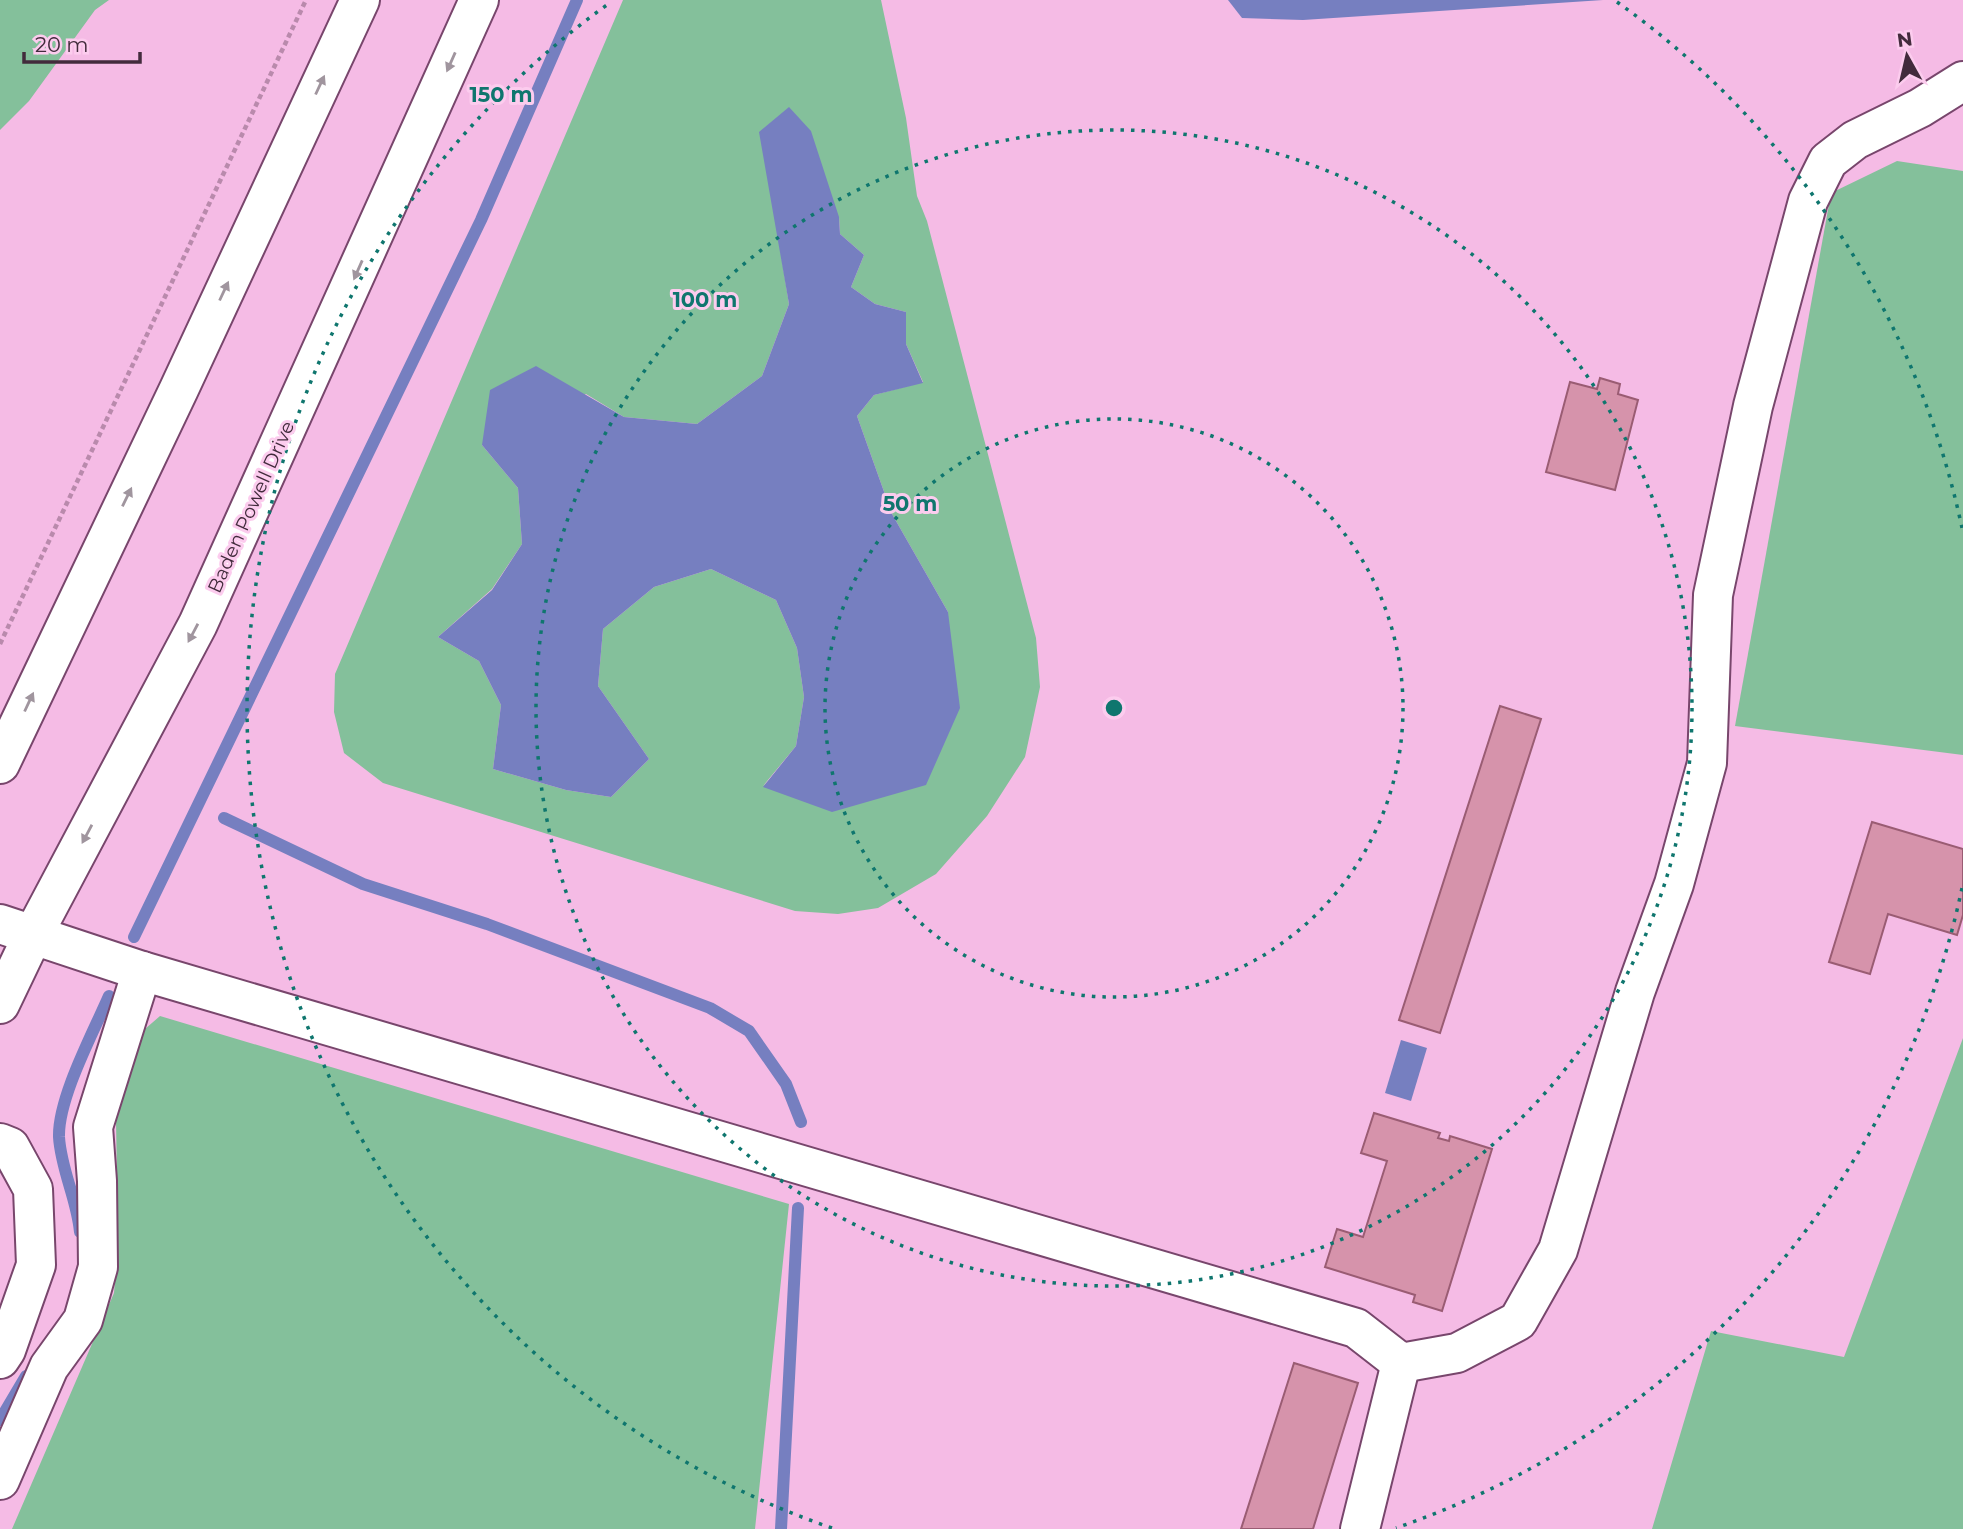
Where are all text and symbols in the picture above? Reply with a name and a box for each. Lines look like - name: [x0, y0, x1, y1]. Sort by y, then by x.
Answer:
- scale bar: [24, 21, 140, 65]
- north arrow: [1872, 21, 1942, 91]
- text: N: [1895, 27, 1914, 52]
- text: 20 m: [35, 32, 89, 57]
- one-way arrow: [445, 52, 457, 72]
- one-way arrow: [314, 75, 326, 95]
- text: 150 m: [470, 82, 532, 107]
- one-way arrow: [352, 260, 363, 280]
- one-way arrow: [218, 281, 230, 301]
- text: 100 m: [673, 287, 737, 312]
- street label: Baden Powell Drive: [203, 418, 299, 596]
- one-way arrow: [121, 487, 133, 507]
- text: 50 m: [883, 491, 937, 516]
- one-way arrow: [187, 623, 199, 643]
- one-way arrow: [24, 692, 35, 712]
- centre of rings: [1102, 696, 1126, 720]
- one-way arrow: [81, 824, 92, 844]

